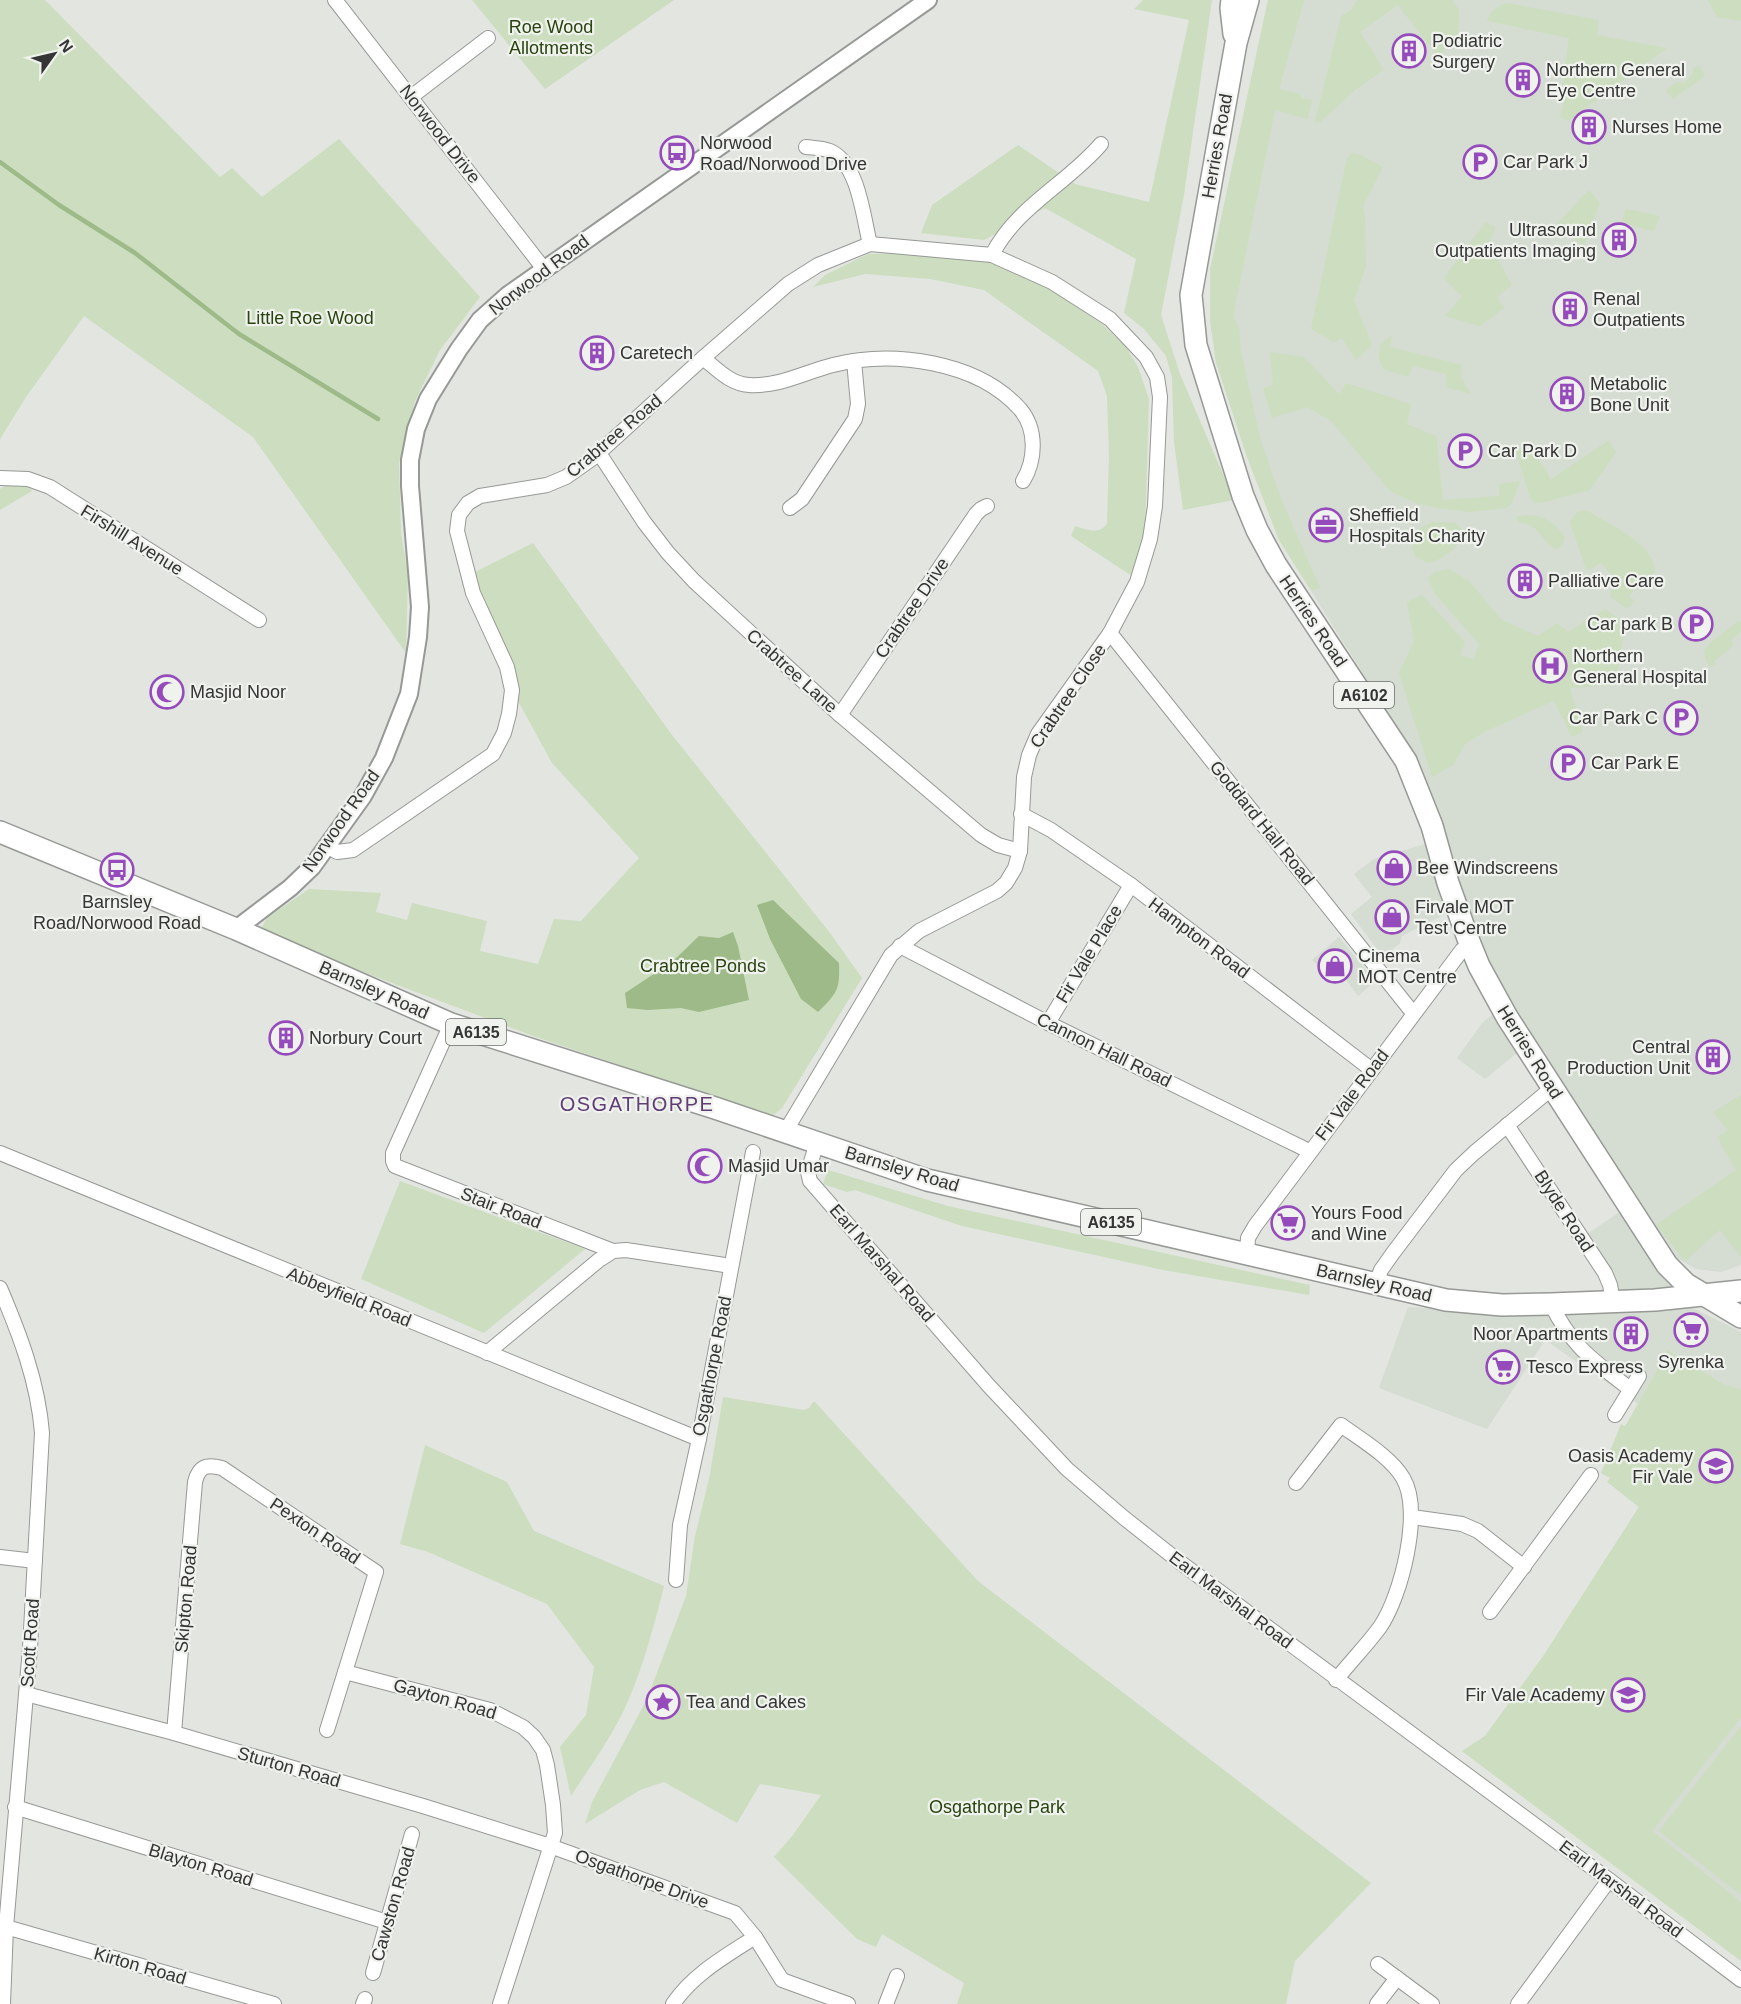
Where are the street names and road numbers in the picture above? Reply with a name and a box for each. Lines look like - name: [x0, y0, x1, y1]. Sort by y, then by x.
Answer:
- street label: Norwood Drive: [395, 81, 485, 187]
- street label: Herries Road: [1198, 92, 1236, 200]
- street label: Norwood Road: [485, 231, 593, 319]
- street label: Crabtree Road: [562, 390, 666, 482]
- street label: Firshill Avenue: [77, 501, 187, 579]
- street label: Crabtree Drive: [871, 554, 953, 662]
- street label: Herries Road: [1275, 571, 1351, 671]
- street label: Crabtree Lane: [743, 625, 841, 717]
- street label: Crabtree Close: [1026, 640, 1110, 752]
- road number: A6102: [1334, 682, 1394, 708]
- street label: Goddard Hall Road: [1206, 757, 1318, 889]
- street label: Norwood Road: [298, 766, 384, 876]
- street label: Hampton Road: [1145, 894, 1253, 982]
- street label: Fir Vale Place: [1052, 901, 1126, 1007]
- street label: Barnsley Road: [316, 957, 432, 1023]
- street label: Herries Road: [1493, 1002, 1567, 1102]
- street label: Cannon Hall Road: [1034, 1009, 1174, 1091]
- road number: A6135: [446, 1019, 506, 1045]
- street label: Fir Vale Road: [1311, 1046, 1393, 1144]
- street label: Barnsley Road: [843, 1142, 961, 1196]
- street label: Blyde Road: [1530, 1167, 1598, 1255]
- street label: Stair Road: [458, 1183, 544, 1233]
- street label: Earl Marshal Road: [826, 1200, 938, 1326]
- road number: A6135: [1081, 1209, 1141, 1235]
- street label: Barnsley Road: [1314, 1260, 1434, 1306]
- street label: Abbeyfield Road: [284, 1263, 414, 1331]
- street label: Osgathorpe Road: [689, 1294, 735, 1438]
- street label: Pexton Road: [266, 1494, 364, 1568]
- street label: Skipton Road: [171, 1544, 201, 1654]
- street label: Earl Marshal Road: [1165, 1547, 1297, 1653]
- street label: Scott Road: [17, 1598, 43, 1688]
- street label: Gayton Road: [391, 1675, 499, 1723]
- street label: Sturton Road: [235, 1743, 343, 1791]
- street label: Earl Marshal Road: [1555, 1836, 1687, 1942]
- street label: Blayton Road: [146, 1840, 256, 1890]
- street label: Cawston Road: [367, 1844, 419, 1964]
- street label: Osgathorpe Drive: [572, 1845, 712, 1913]
- street label: Kirton Road: [92, 1943, 188, 1989]

